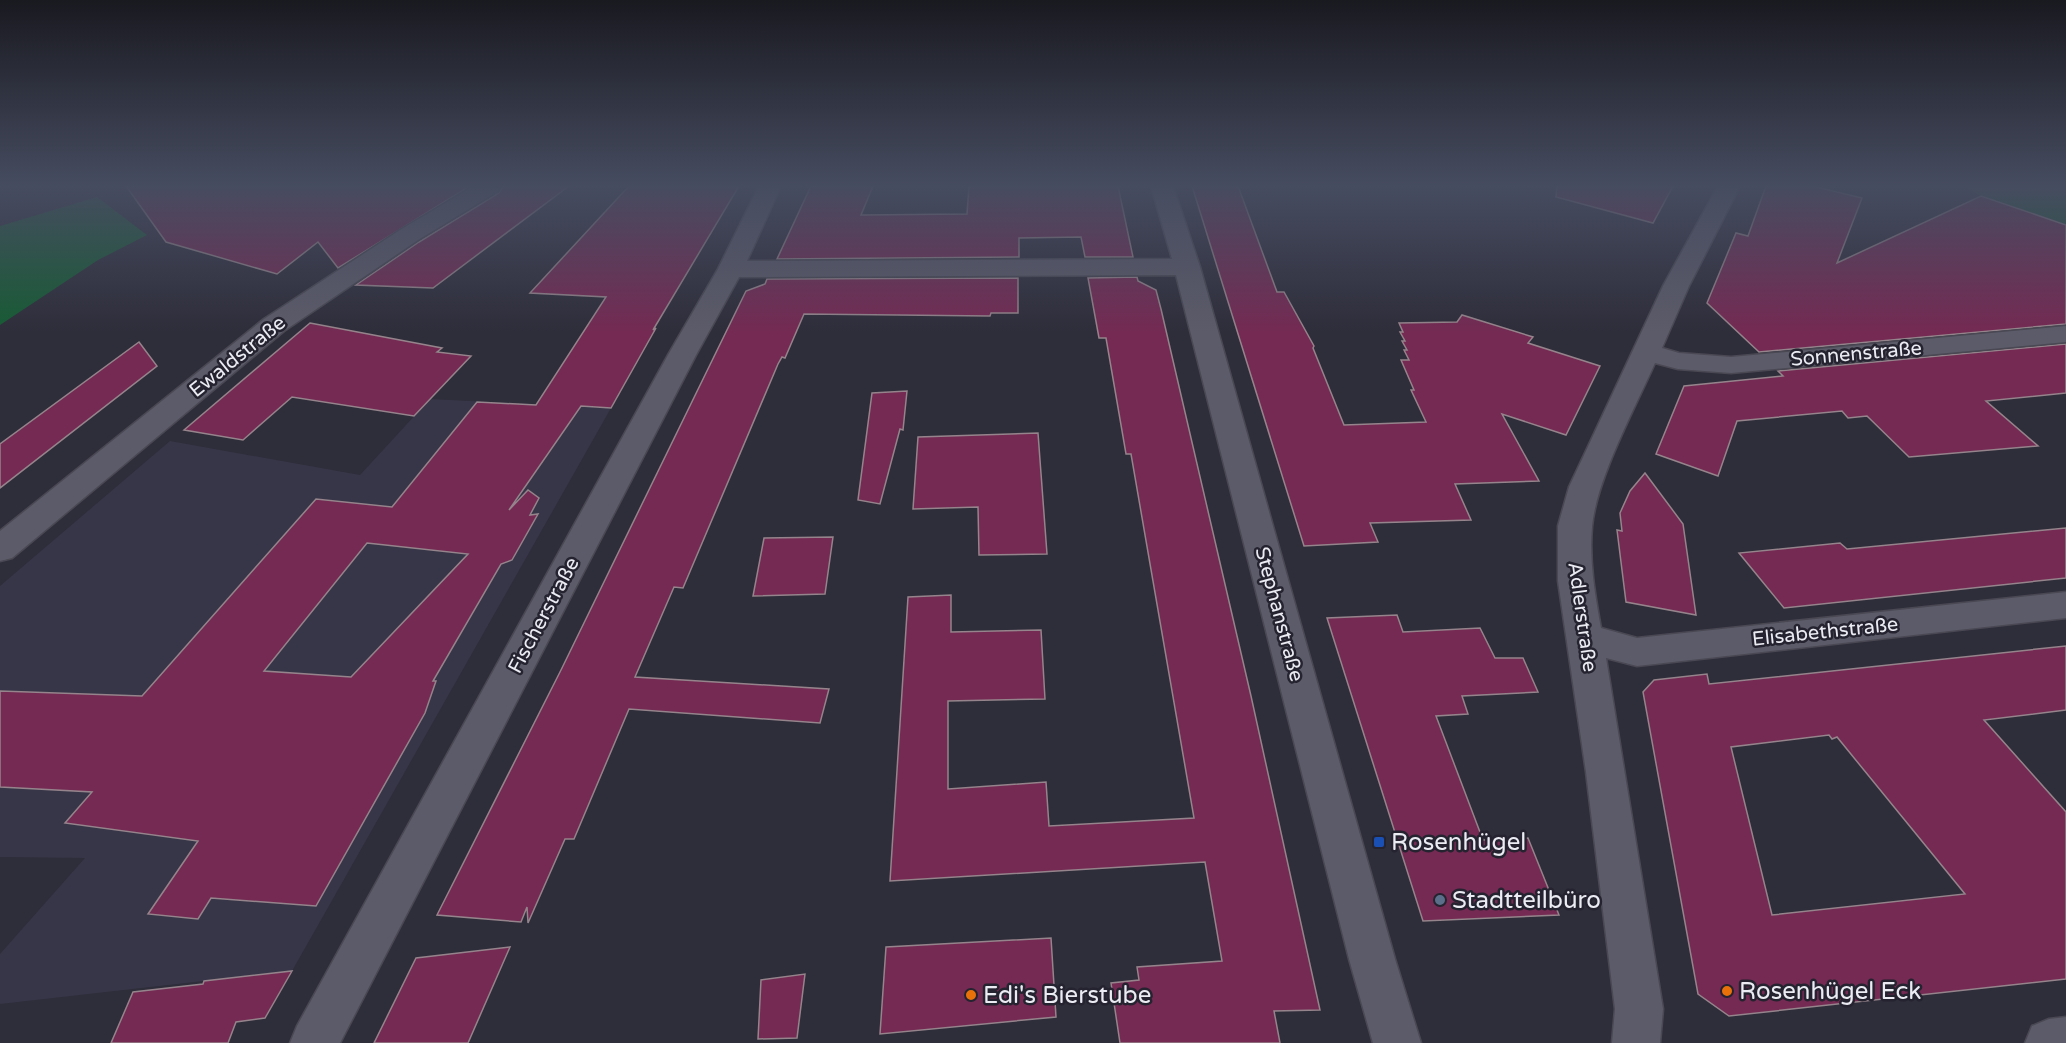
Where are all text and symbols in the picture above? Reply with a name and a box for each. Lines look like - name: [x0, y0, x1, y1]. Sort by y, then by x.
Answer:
- street label: Ewaldstraße: [185, 311, 290, 403]
- street label: Sonnenstraße: [1789, 336, 1923, 372]
- street label: Stephanstraße: [1250, 544, 1309, 684]
- street label: Fischerstraße: [503, 553, 584, 678]
- street label: Adlerstraße: [1562, 561, 1602, 674]
- street label: Elisabethstraße: [1751, 612, 1899, 652]
- place label: Rosenhügel: [1391, 828, 1526, 857]
- marker: Rosenhügel: [1372, 835, 1386, 849]
- place label: Stadtteilbüro: [1452, 886, 1601, 915]
- marker: Stadtteilbüro: [1433, 893, 1447, 907]
- place label: Rosenhügel Eck: [1739, 977, 1921, 1006]
- place label: Edi's Bierstube: [983, 981, 1151, 1010]
- marker: Rosenhügel Eck: [1720, 984, 1734, 998]
- marker: Edi's Bierstube: [964, 988, 978, 1002]

